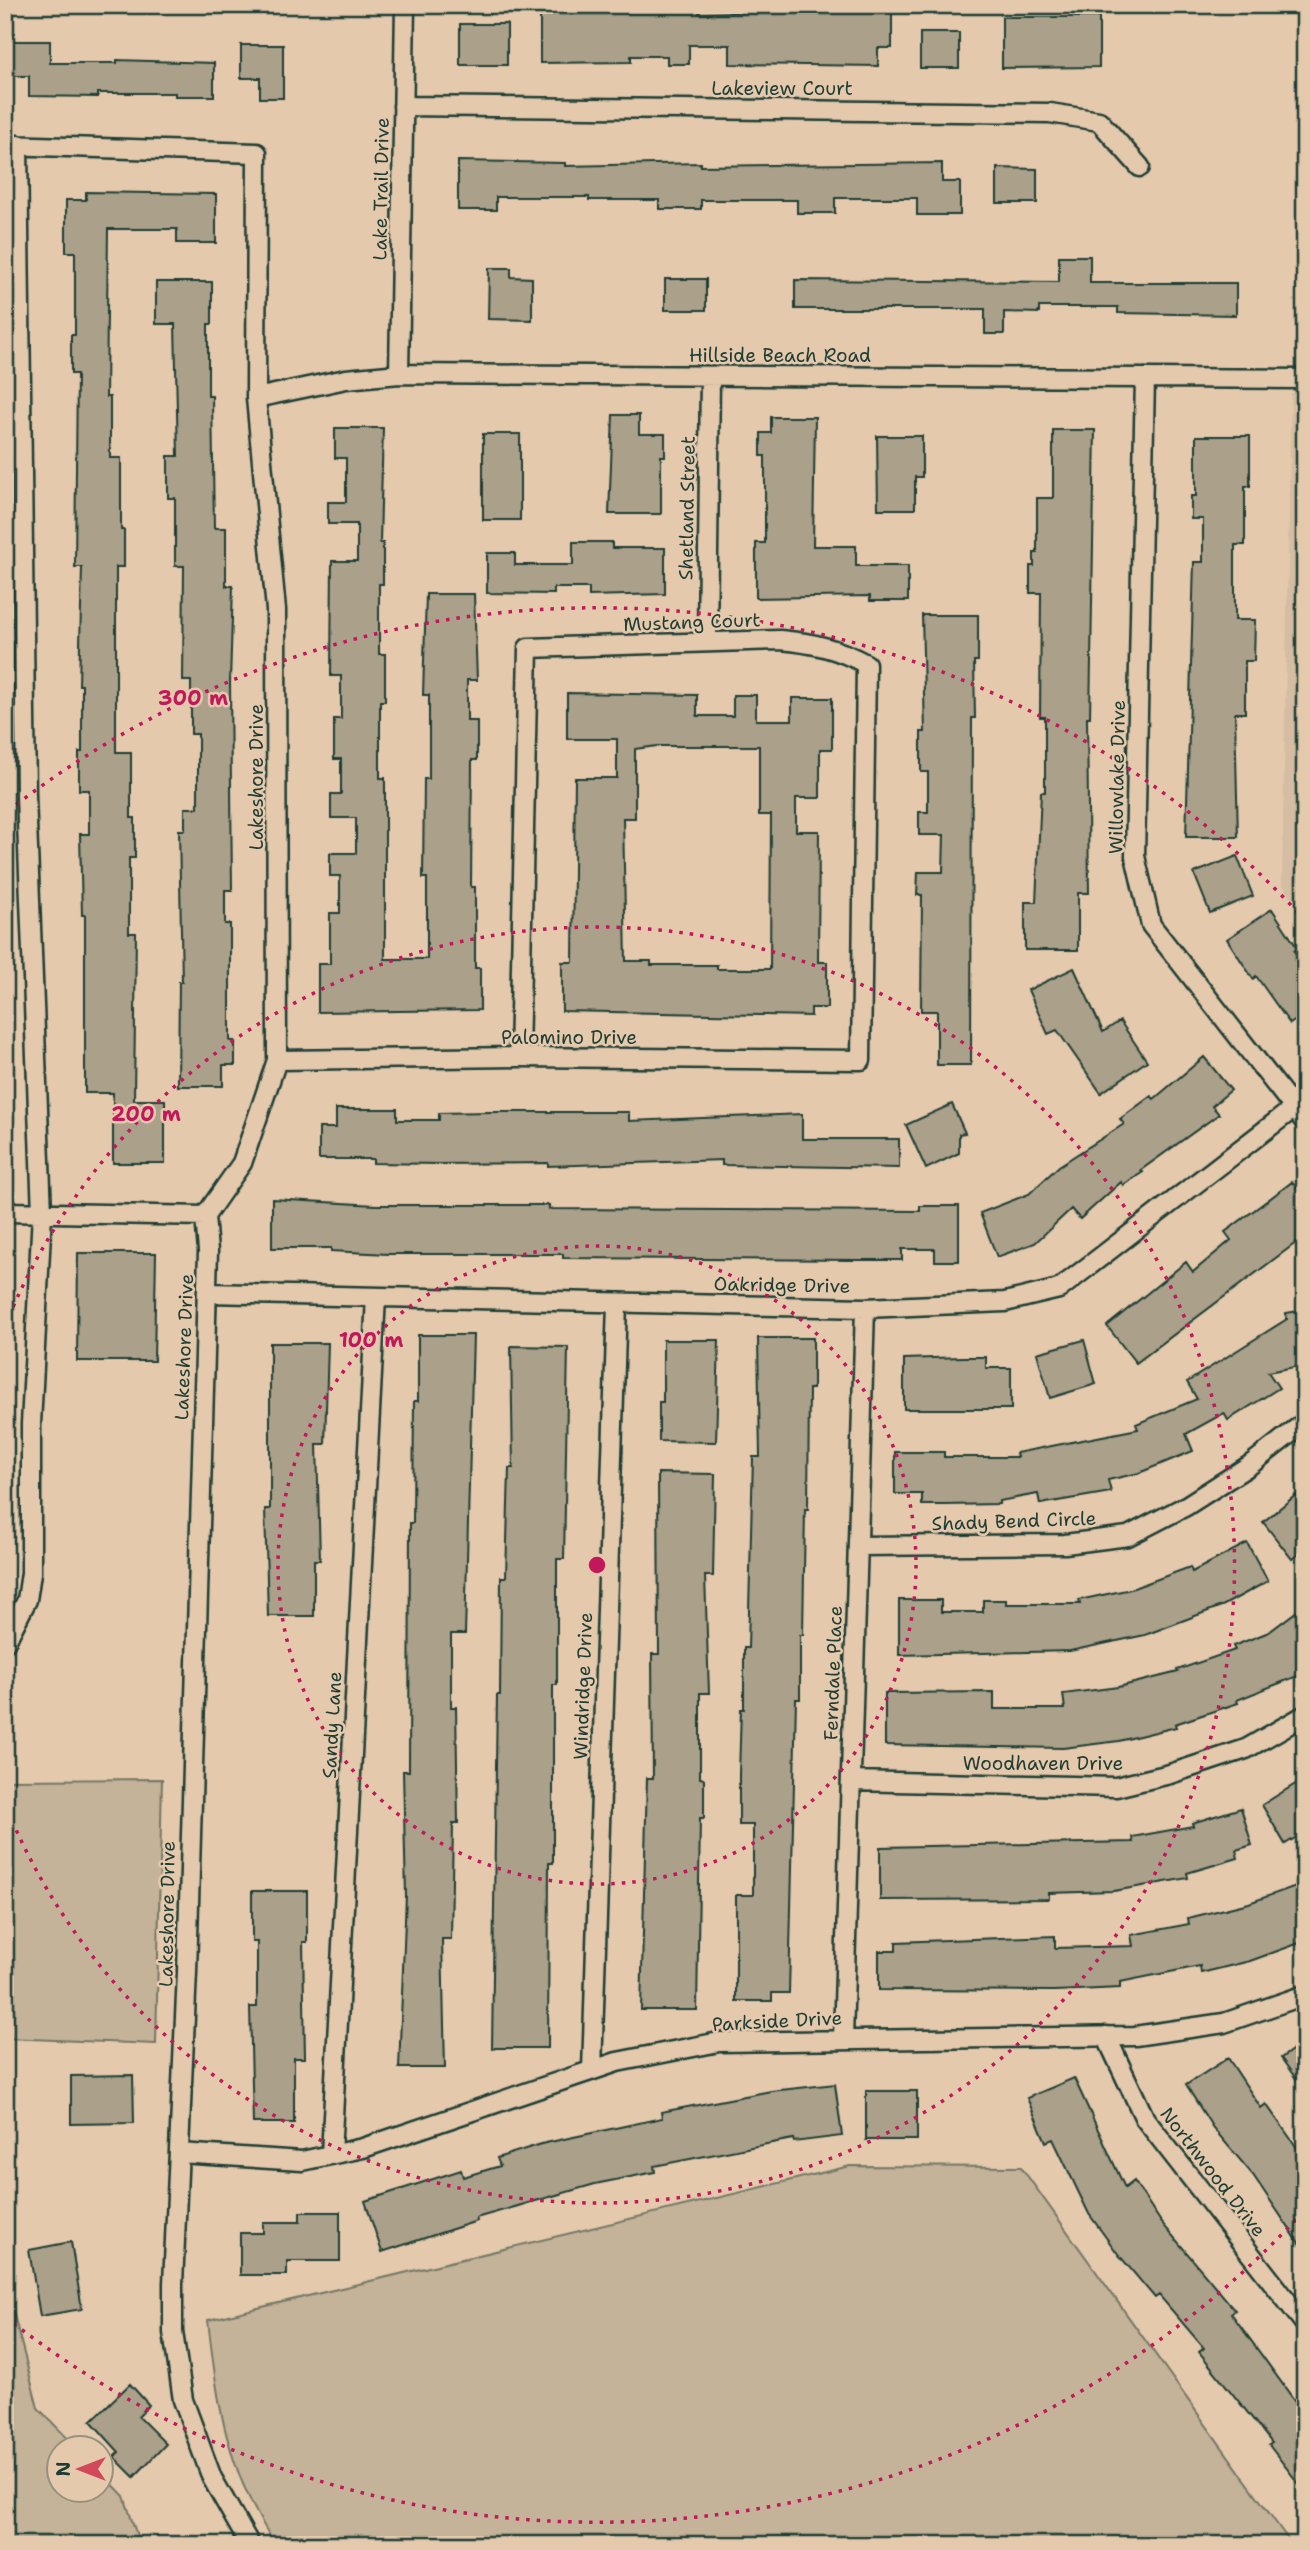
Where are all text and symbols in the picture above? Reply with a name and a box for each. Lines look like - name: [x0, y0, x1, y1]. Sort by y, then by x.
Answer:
- street label: Lakeview Court: [711, 76, 853, 101]
- street label: Lake Trail Drive: [367, 117, 395, 261]
- street label: Hillside Beach Road: [689, 343, 871, 368]
- street label: Shetland Street: [673, 436, 701, 580]
- street label: Mustang Court: [623, 607, 761, 637]
- text: 300 m: [158, 684, 228, 712]
- street label: Willowlake Drive: [1103, 700, 1131, 854]
- street label: Lakeshore Drive: [244, 704, 269, 850]
- street label: Palomino Drive: [501, 1025, 637, 1050]
- text: 200 m: [111, 1100, 181, 1128]
- street label: Oakridge Drive: [713, 1271, 851, 1299]
- street label: Lakeshore Drive: [169, 1273, 199, 1421]
- text: 100 m: [339, 1326, 403, 1354]
- street label: Shady Bend Circle: [931, 1506, 1097, 1536]
- centre of rings: [585, 1553, 609, 1577]
- street label: Ferndale Place: [818, 1605, 848, 1741]
- street label: Windridge Drive: [568, 1612, 598, 1760]
- street label: Sandy Lane: [317, 1671, 347, 1779]
- street label: Woodhaven Drive: [963, 1751, 1123, 1776]
- street label: Lakeshore Drive: [153, 1841, 181, 1987]
- street label: Parkside Drive: [711, 2005, 843, 2037]
- street label: Northwood Drive: [1155, 2102, 1271, 2242]
- north arrow: [46, 2434, 116, 2504]
- text: N: [51, 2461, 76, 2477]

